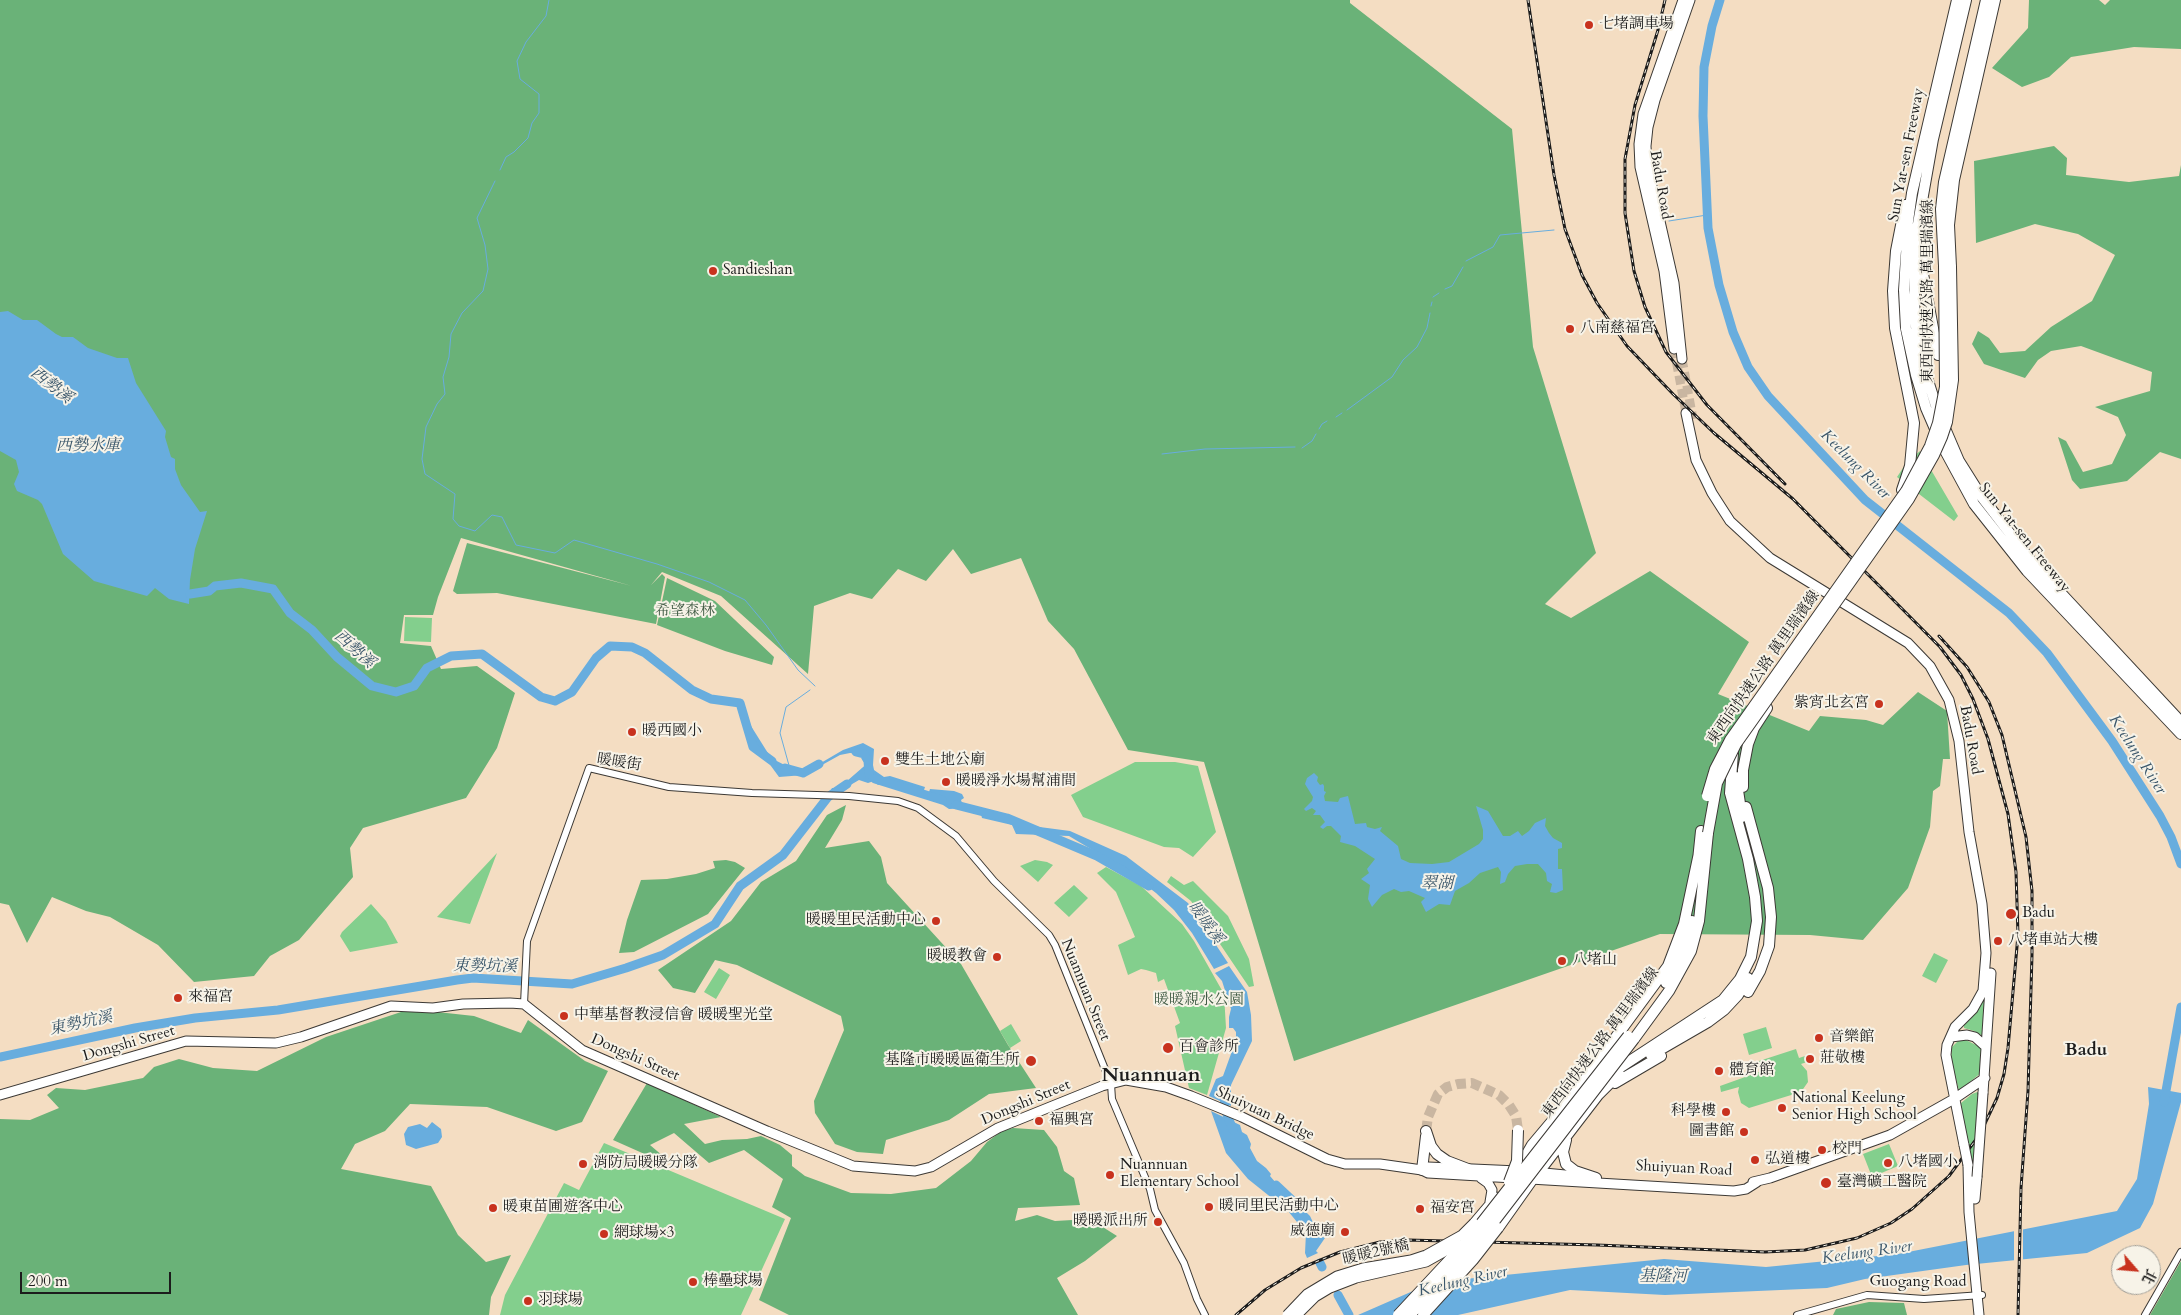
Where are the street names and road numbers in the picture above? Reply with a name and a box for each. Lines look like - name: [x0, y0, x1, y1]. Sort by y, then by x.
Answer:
- street label: Sun Yat-sen Freeway: [1885, 87, 1929, 223]
- street label: Badu Road: [1645, 149, 1675, 221]
- street label: 東西向快速公路 萬里瑞濱線: [1920, 199, 1938, 383]
- street label: Sun Yat-sen Freeway: [1974, 480, 2074, 596]
- street label: 東西向快速公路 萬里瑞濱線: [1704, 587, 1824, 749]
- street label: Badu Road: [1955, 704, 1985, 776]
- street label: 暖暖街: [595, 751, 643, 775]
- street label: Nuannuan Street: [1056, 937, 1114, 1043]
- street label: 東西向快速公路 萬里瑞濱線: [1538, 964, 1664, 1122]
- street label: Dongshi Street: [81, 1022, 177, 1066]
- street label: Dongshi Street: [588, 1030, 682, 1086]
- street label: Dongshi Street: [979, 1076, 1073, 1130]
- street label: Shuiyuan Bridge: [1213, 1083, 1317, 1145]
- street label: Shuiyuan Road: [1635, 1157, 1733, 1181]
- street label: 暖暖2號橋: [1341, 1237, 1411, 1269]
- street label: Guogang Road: [1869, 1274, 1967, 1292]

